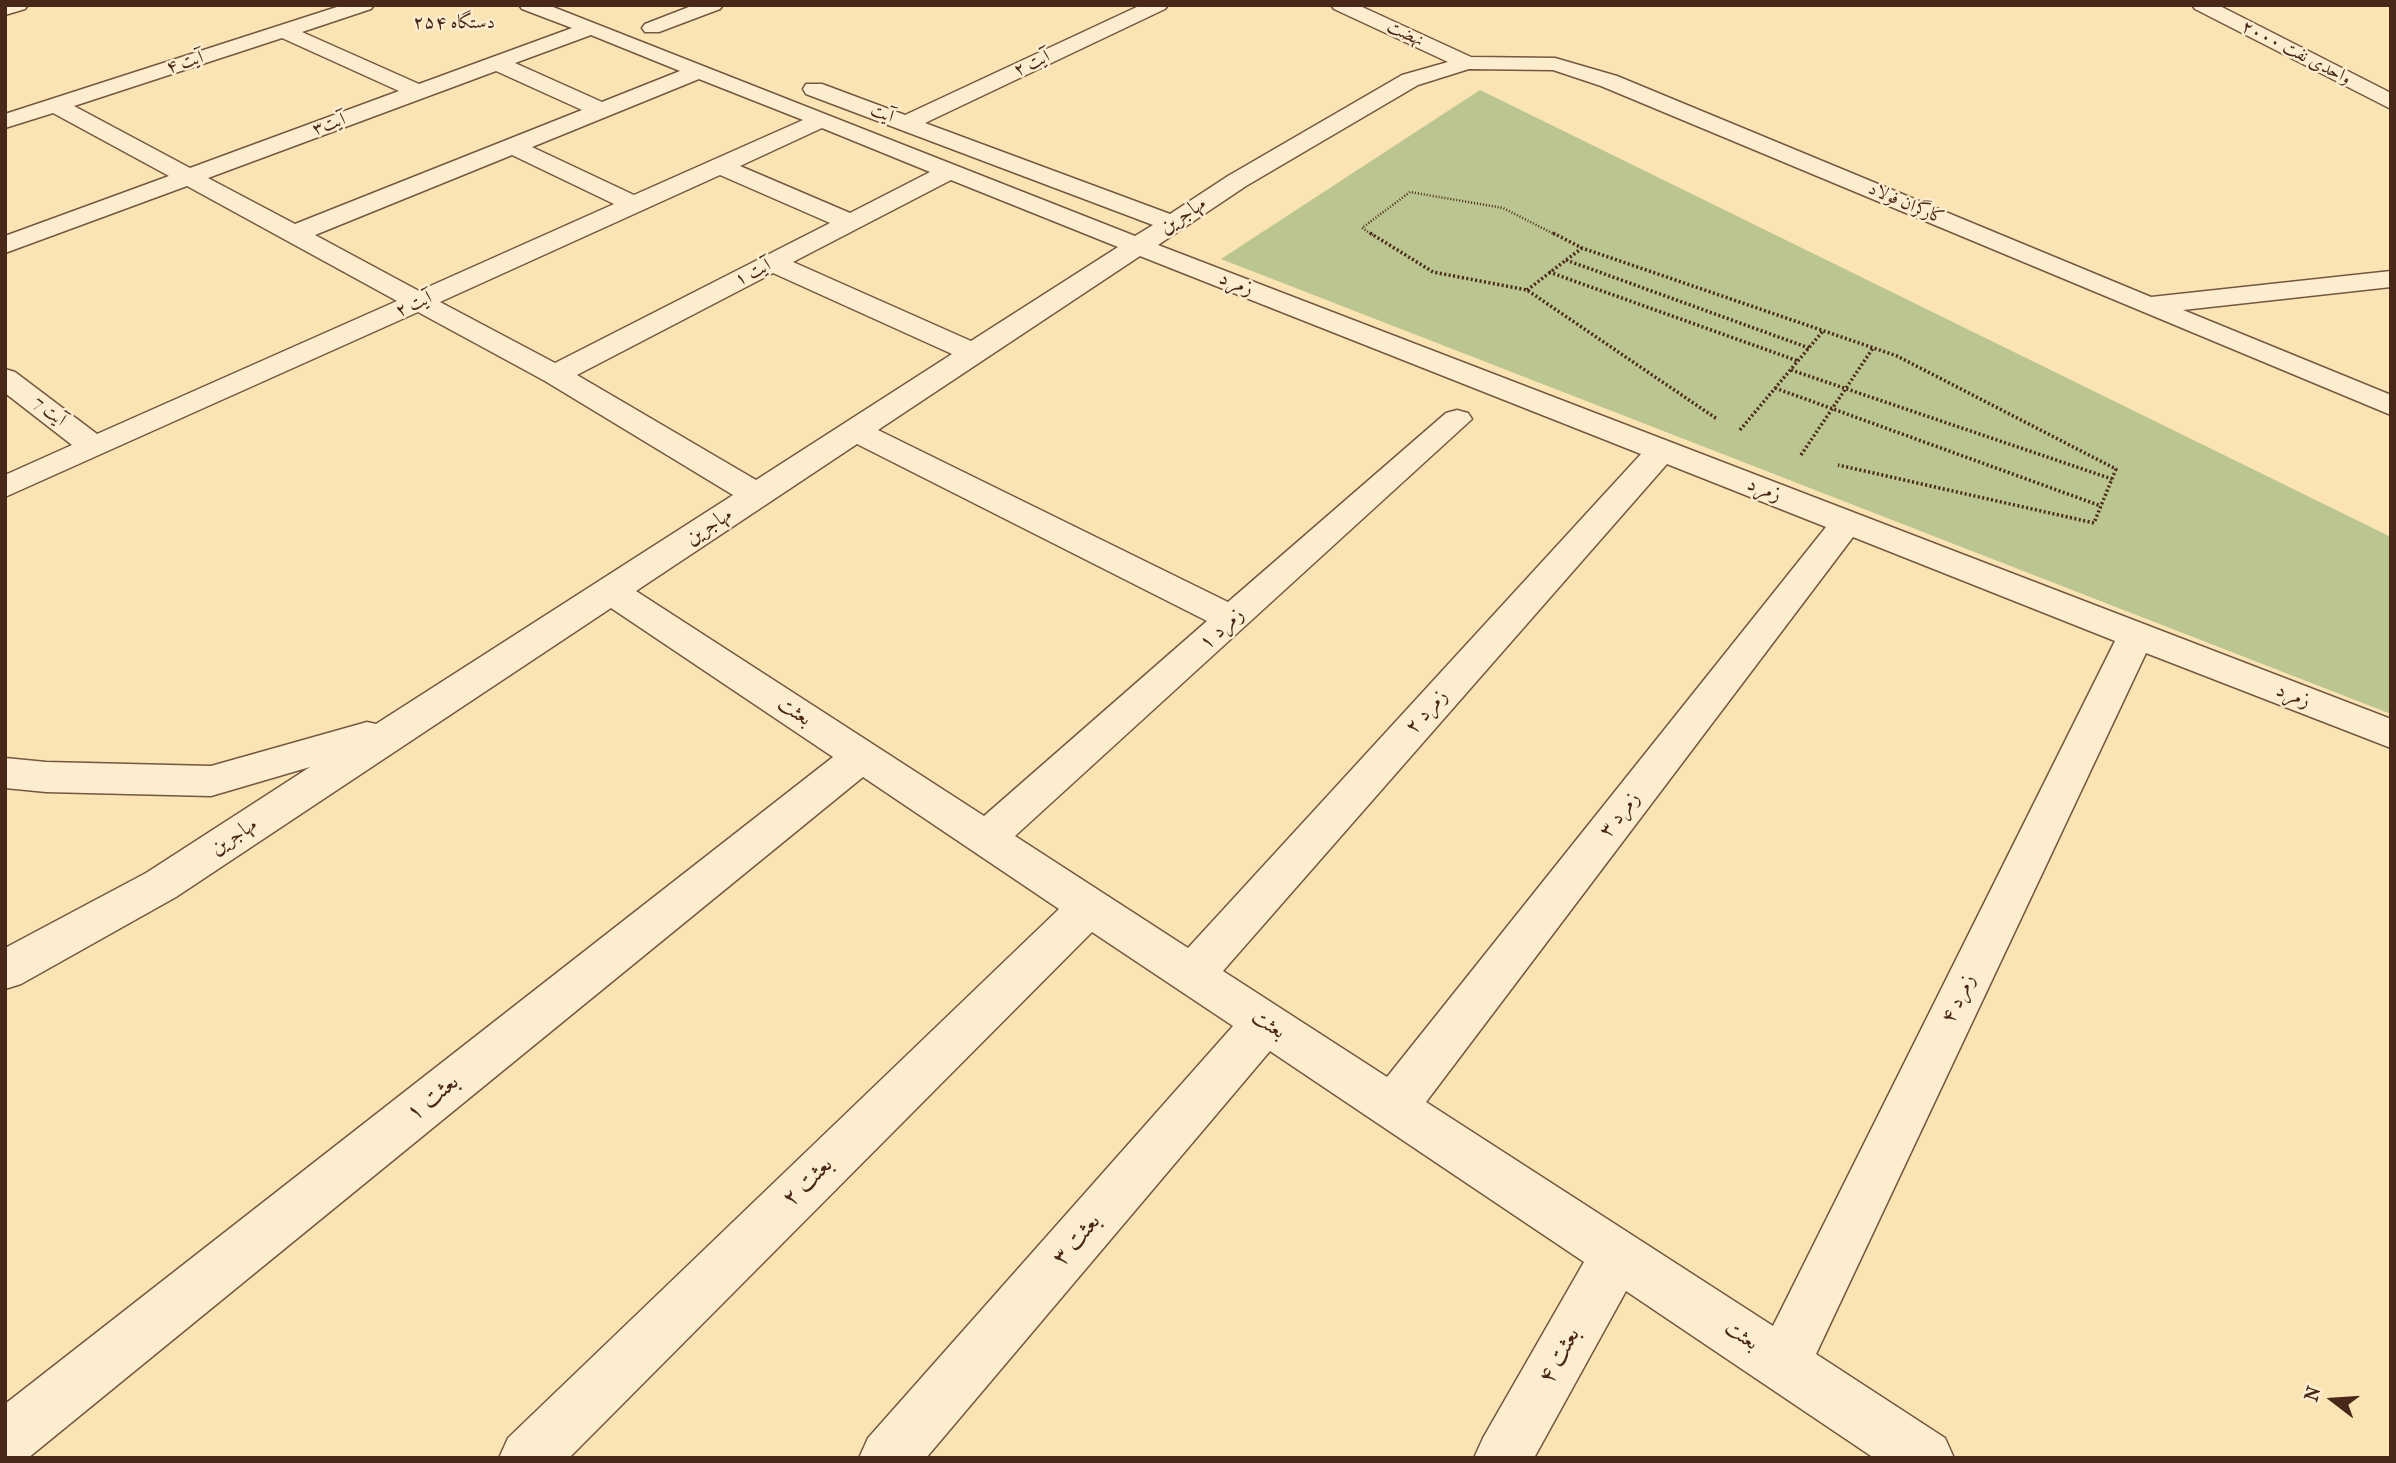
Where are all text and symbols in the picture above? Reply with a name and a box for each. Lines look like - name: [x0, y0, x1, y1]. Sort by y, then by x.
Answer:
- district label: ۲۵۴ دستگاه: [413, 12, 495, 34]
- street label: نهضت: [1383, 16, 1427, 52]
- street label: ۲۰۰۰ واحدی نفت: [2238, 16, 2354, 90]
- street label: آیت ۲: [1010, 46, 1054, 82]
- street label: آیت ۴: [164, 47, 206, 79]
- street label: آیت: [867, 100, 897, 128]
- street label: آیت۳: [309, 109, 349, 141]
- street label: کارگران فولاد: [1865, 178, 1947, 230]
- street label: مهاجرین: [1155, 192, 1211, 240]
- street label: آیت ۱: [731, 255, 775, 291]
- street label: زمرد: [1215, 266, 1257, 302]
- street label: آیت ۲: [392, 288, 436, 322]
- street label: آیت 7: [28, 393, 70, 431]
- street label: زمرد: [1743, 472, 1785, 508]
- street label: مهاجرین: [681, 503, 737, 551]
- street label: زمرد ۱: [1194, 602, 1250, 656]
- street label: زمرد: [2272, 678, 2314, 714]
- street label: زمرد ۲: [1400, 684, 1454, 740]
- street label: بعثت: [772, 692, 816, 732]
- street label: زمرد ۳: [1594, 787, 1646, 843]
- street label: مهاجرین: [206, 813, 262, 861]
- street label: زمرد ۴: [1936, 970, 1982, 1028]
- street label: بعثت: [1246, 1005, 1290, 1045]
- street label: بعثت ۱: [401, 1068, 465, 1128]
- street label: بعثت ۲: [777, 1151, 839, 1213]
- street label: بعثت ۳: [1047, 1208, 1107, 1272]
- street label: بعثت: [1719, 1316, 1763, 1356]
- street label: بعثت ۴: [1533, 1323, 1587, 1389]
- north arrow: [2298, 1365, 2368, 1435]
- text: N: [2300, 1384, 2326, 1404]

